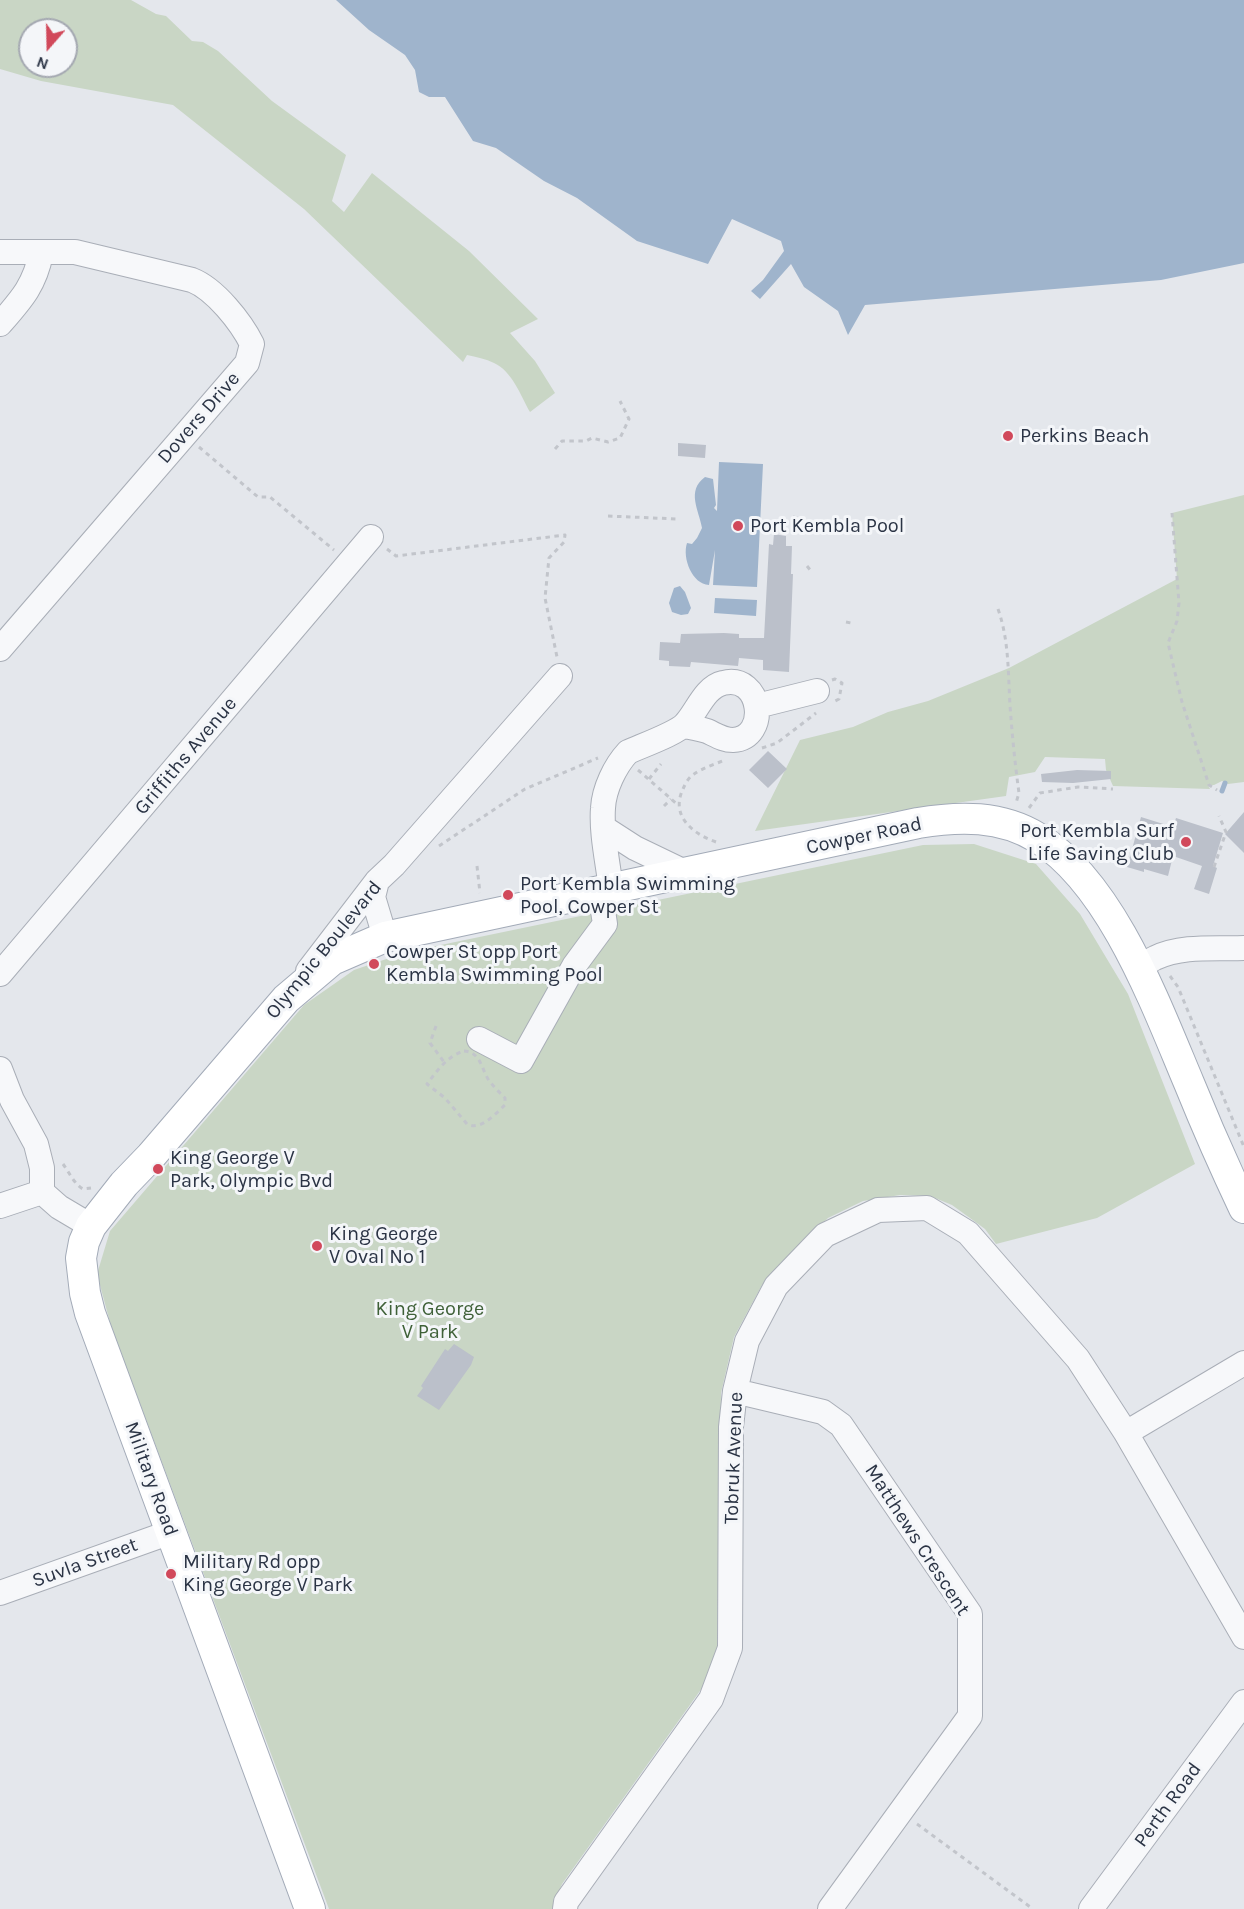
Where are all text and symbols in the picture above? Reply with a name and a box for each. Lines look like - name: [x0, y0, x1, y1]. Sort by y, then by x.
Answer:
- north arrow: [18, 18, 78, 78]
- text: N: [34, 53, 51, 74]
- street label: Dovers Drive: [153, 367, 245, 469]
- place label: Perkins Beach: [1020, 424, 1149, 448]
- marker: Perkins Beach: [1001, 429, 1015, 443]
- place label: Port Kembla Pool: [750, 514, 904, 538]
- marker: Port Kembla Pool: [731, 519, 745, 533]
- street label: Griffiths Avenue: [130, 692, 242, 820]
- street label: Cowper Road: [804, 812, 924, 860]
- place label: Port Kembla Surf Life Saving Club: [1020, 819, 1174, 866]
- marker: Port Kembla Surf Life Saving Club: [1179, 835, 1193, 849]
- place label: Port Kembla Swimming Pool, Cowper St: [520, 872, 735, 919]
- street label: Olympic Boulevard: [261, 876, 387, 1024]
- marker: Port Kembla Swimming Pool, Cowper St: [501, 888, 515, 902]
- place label: Cowper St opp Port Kembla Swimming Pool: [386, 940, 603, 987]
- marker: Cowper St opp Port Kembla Swimming Pool: [367, 957, 381, 971]
- place label: King George V Park, Olympic Bvd: [170, 1146, 333, 1193]
- marker: King George V Park, Olympic Bvd: [151, 1162, 165, 1176]
- place label: King George V Oval No 1: [329, 1222, 438, 1269]
- marker: King George V Oval No 1: [310, 1239, 324, 1253]
- park label: King George V Park: [376, 1297, 484, 1344]
- street label: Tobruk Avenue: [720, 1391, 748, 1525]
- street label: Military Road: [119, 1418, 183, 1540]
- street label: Matthews Crescent: [859, 1460, 975, 1620]
- street label: Suvla Street: [29, 1533, 141, 1593]
- place label: Military Rd opp King George V Park: [183, 1550, 353, 1597]
- marker: Military Rd opp King George V Park: [164, 1567, 178, 1581]
- street label: Perth Road: [1129, 1758, 1207, 1852]

